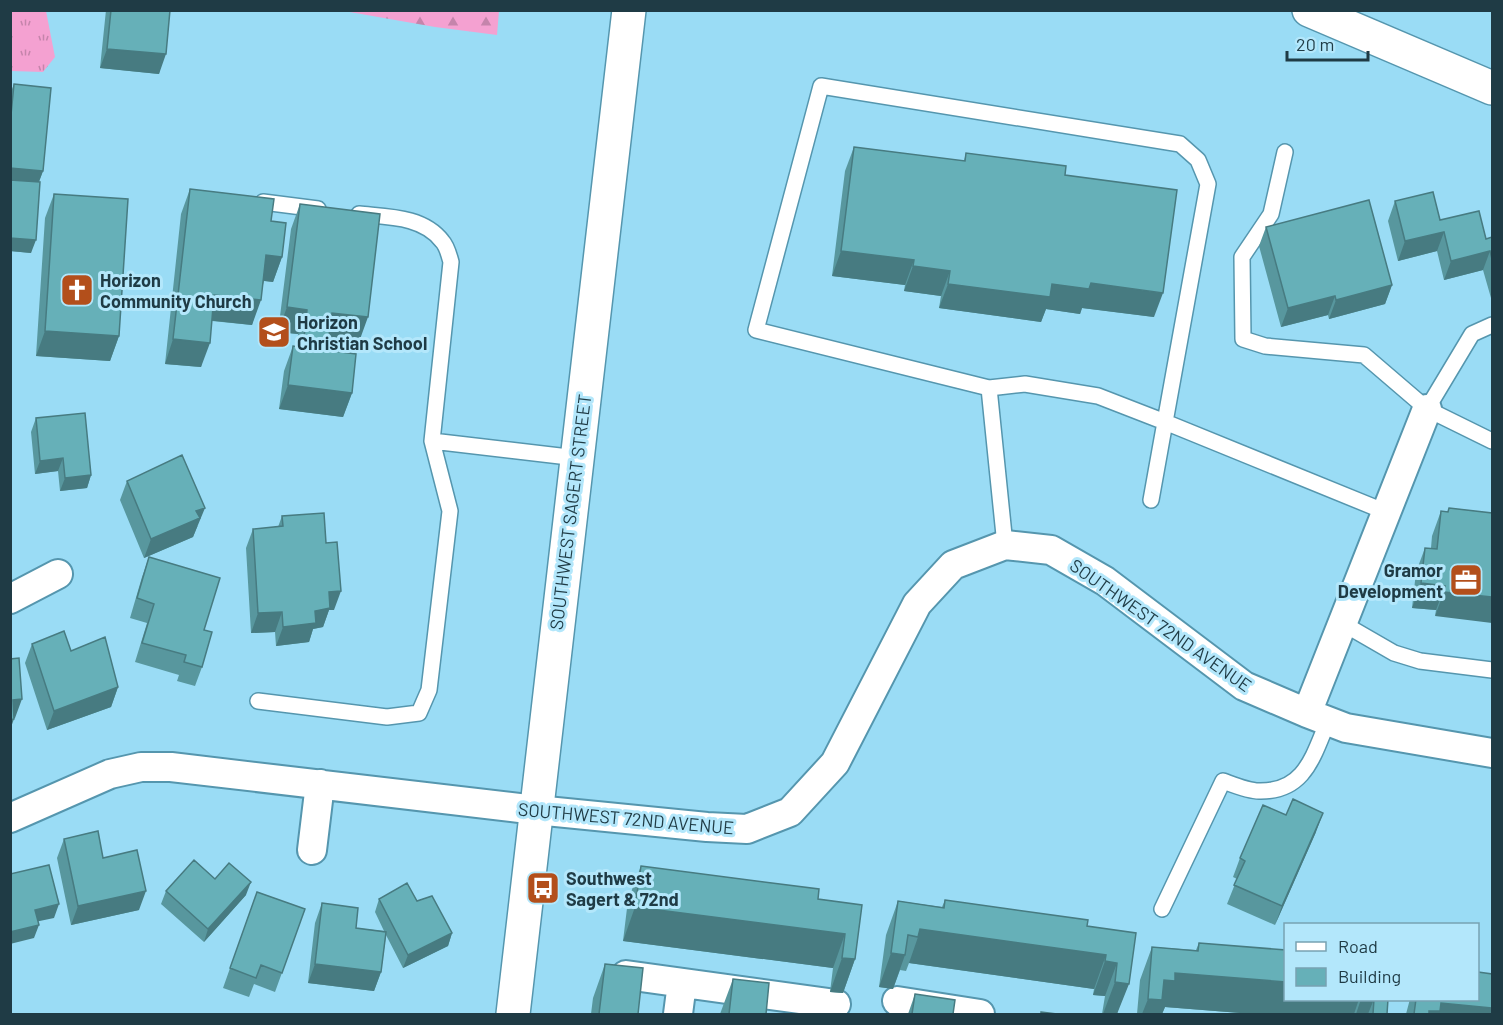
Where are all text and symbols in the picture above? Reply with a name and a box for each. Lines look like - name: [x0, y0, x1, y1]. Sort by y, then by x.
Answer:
- scale bar: [1287, 24, 1368, 62]
- text: 20 m: [1296, 33, 1334, 55]
- place label: Horizon Community Church: [100, 269, 252, 312]
- church icon: Horizon Community Church: [59, 272, 95, 308]
- place label: Horizon Christian School: [297, 311, 427, 354]
- school or university icon: Horizon Christian School: [256, 314, 292, 350]
- street label: SOUTHWEST SAGERT STREET: [545, 393, 595, 631]
- street label: SOUTHWEST 72ND AVENUE: [1066, 554, 1256, 696]
- place label: Gramor Development: [1338, 559, 1443, 602]
- office icon: Gramor Development: [1448, 562, 1484, 598]
- street label: SOUTHWEST 72ND AVENUE: [517, 798, 735, 838]
- place label: Southwest Sagert & 72nd: [566, 867, 679, 910]
- bus stop icon: Southwest Sagert & 72nd: [525, 870, 561, 906]
- legend: [1284, 923, 1479, 1001]
- text: Road: [1338, 935, 1378, 957]
- text: Building: [1338, 965, 1401, 987]

